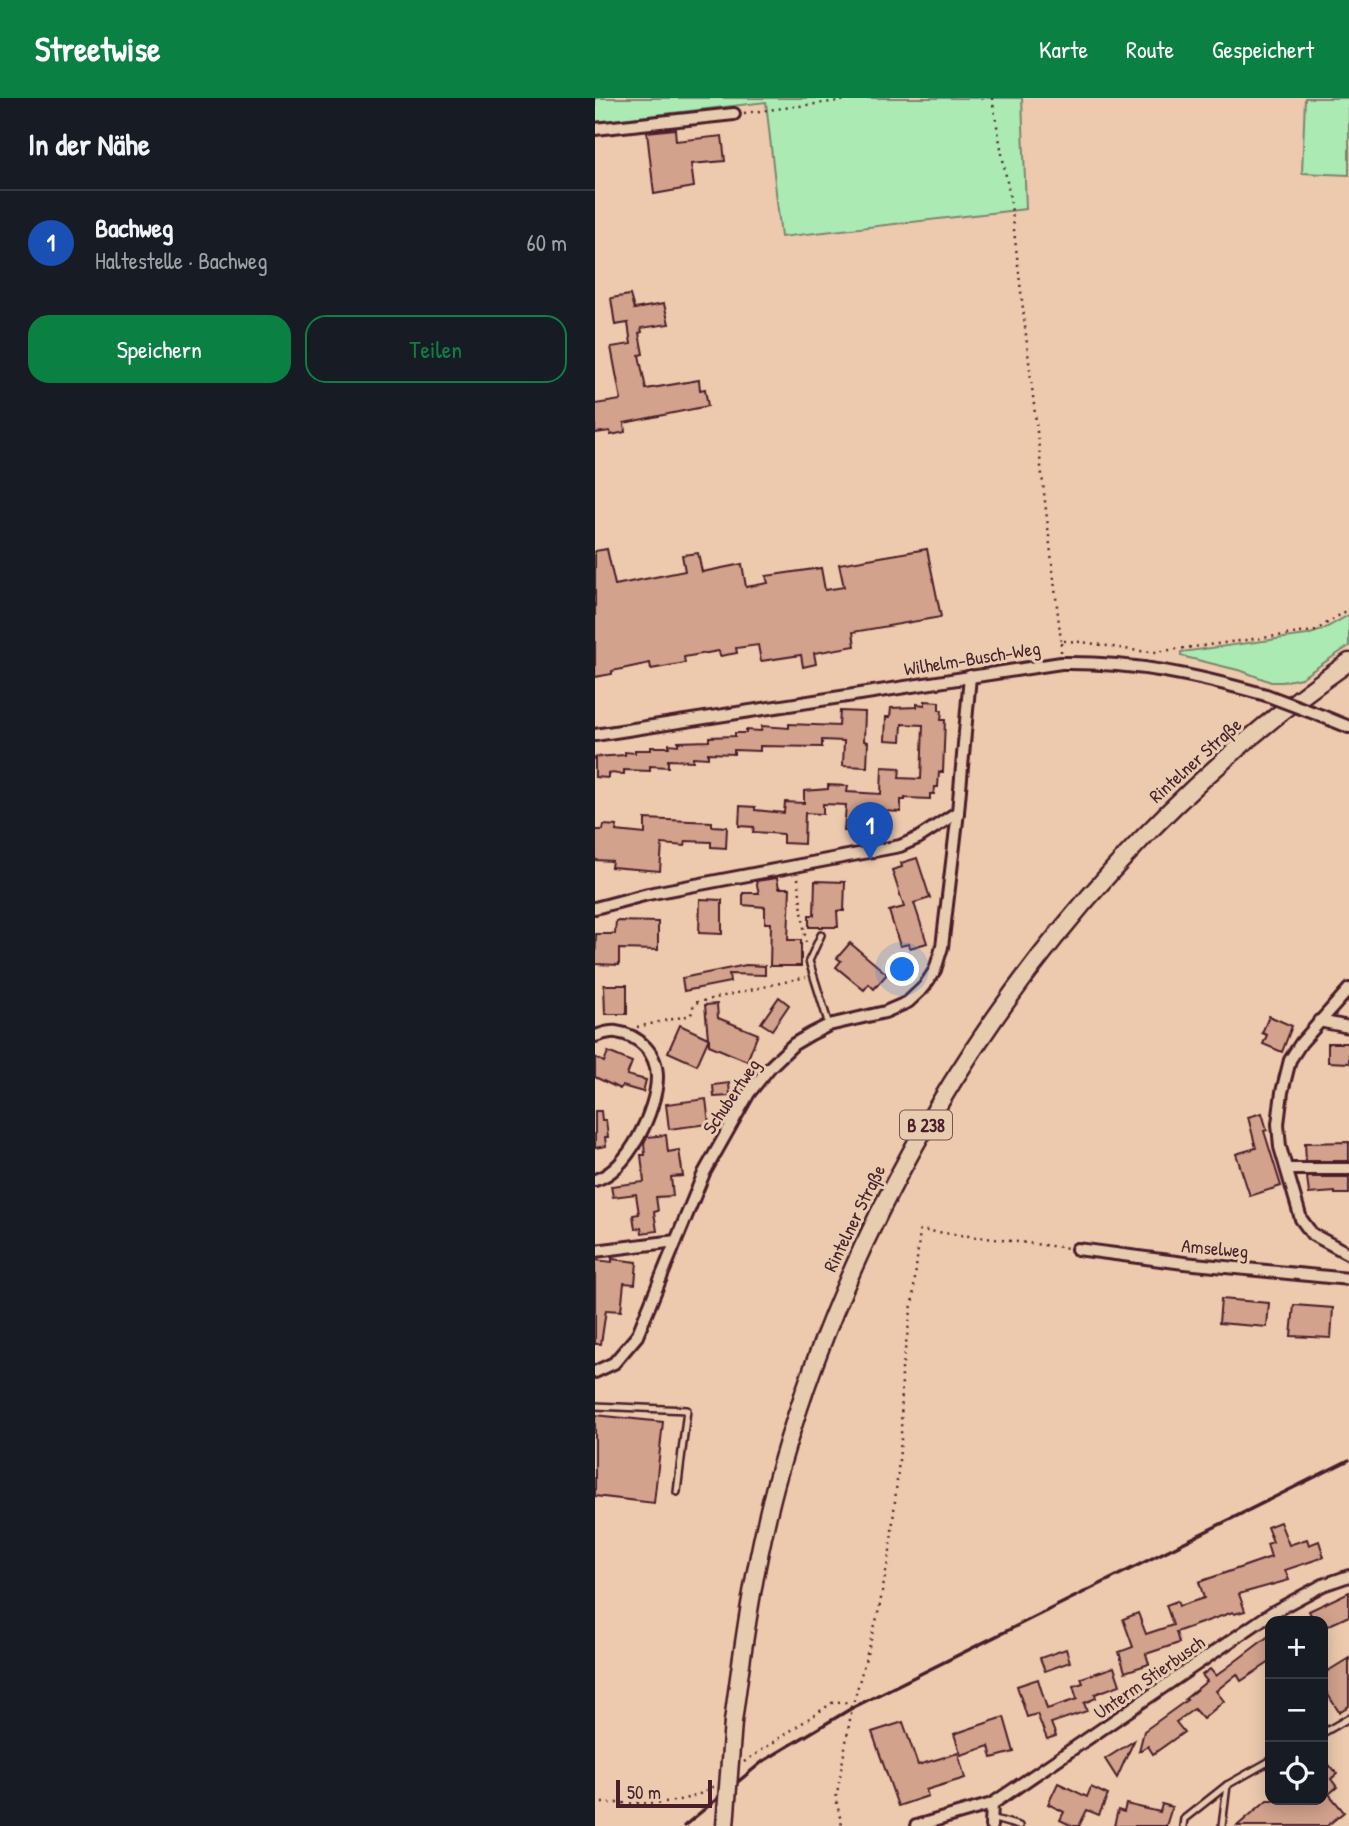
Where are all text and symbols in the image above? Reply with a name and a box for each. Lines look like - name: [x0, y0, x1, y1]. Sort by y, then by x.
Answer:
- text: Streetwise: [35, 27, 160, 71]
- text: Karte: [1039, 33, 1088, 65]
- text: Route: [1126, 33, 1174, 65]
- text: Gespeichert: [1212, 33, 1314, 65]
- text: In der Nähe: [28, 124, 150, 164]
- text: Bachweg: [95, 210, 173, 245]
- text: 1: [47, 227, 55, 258]
- text: 60 m: [527, 227, 567, 258]
- text: Haltestelle · Bachweg: [95, 245, 267, 276]
- button: Speichern: [28, 315, 291, 383]
- button: Teilen: [305, 315, 567, 383]
- street label: Wilhelm-Busch-Weg: [902, 634, 1042, 682]
- street label: Rintelner Straße: [1143, 711, 1247, 809]
- pin: 1: [847, 802, 893, 860]
- your location: [885, 952, 919, 986]
- street label: Schubertweg: [696, 1053, 766, 1139]
- road number: B 238: [900, 1110, 952, 1140]
- street label: Rintelner Straße: [817, 1160, 891, 1276]
- street label: Amselweg: [1181, 1232, 1249, 1264]
- map controls: [1265, 1616, 1328, 1805]
- button: +: [1265, 1616, 1328, 1679]
- street label: Unterm Stierbusch: [1088, 1629, 1210, 1725]
- button: −: [1265, 1679, 1328, 1742]
- button: locate: [1265, 1742, 1328, 1805]
- scale bar: [616, 1777, 712, 1809]
- text: 50 m: [627, 1779, 661, 1805]

